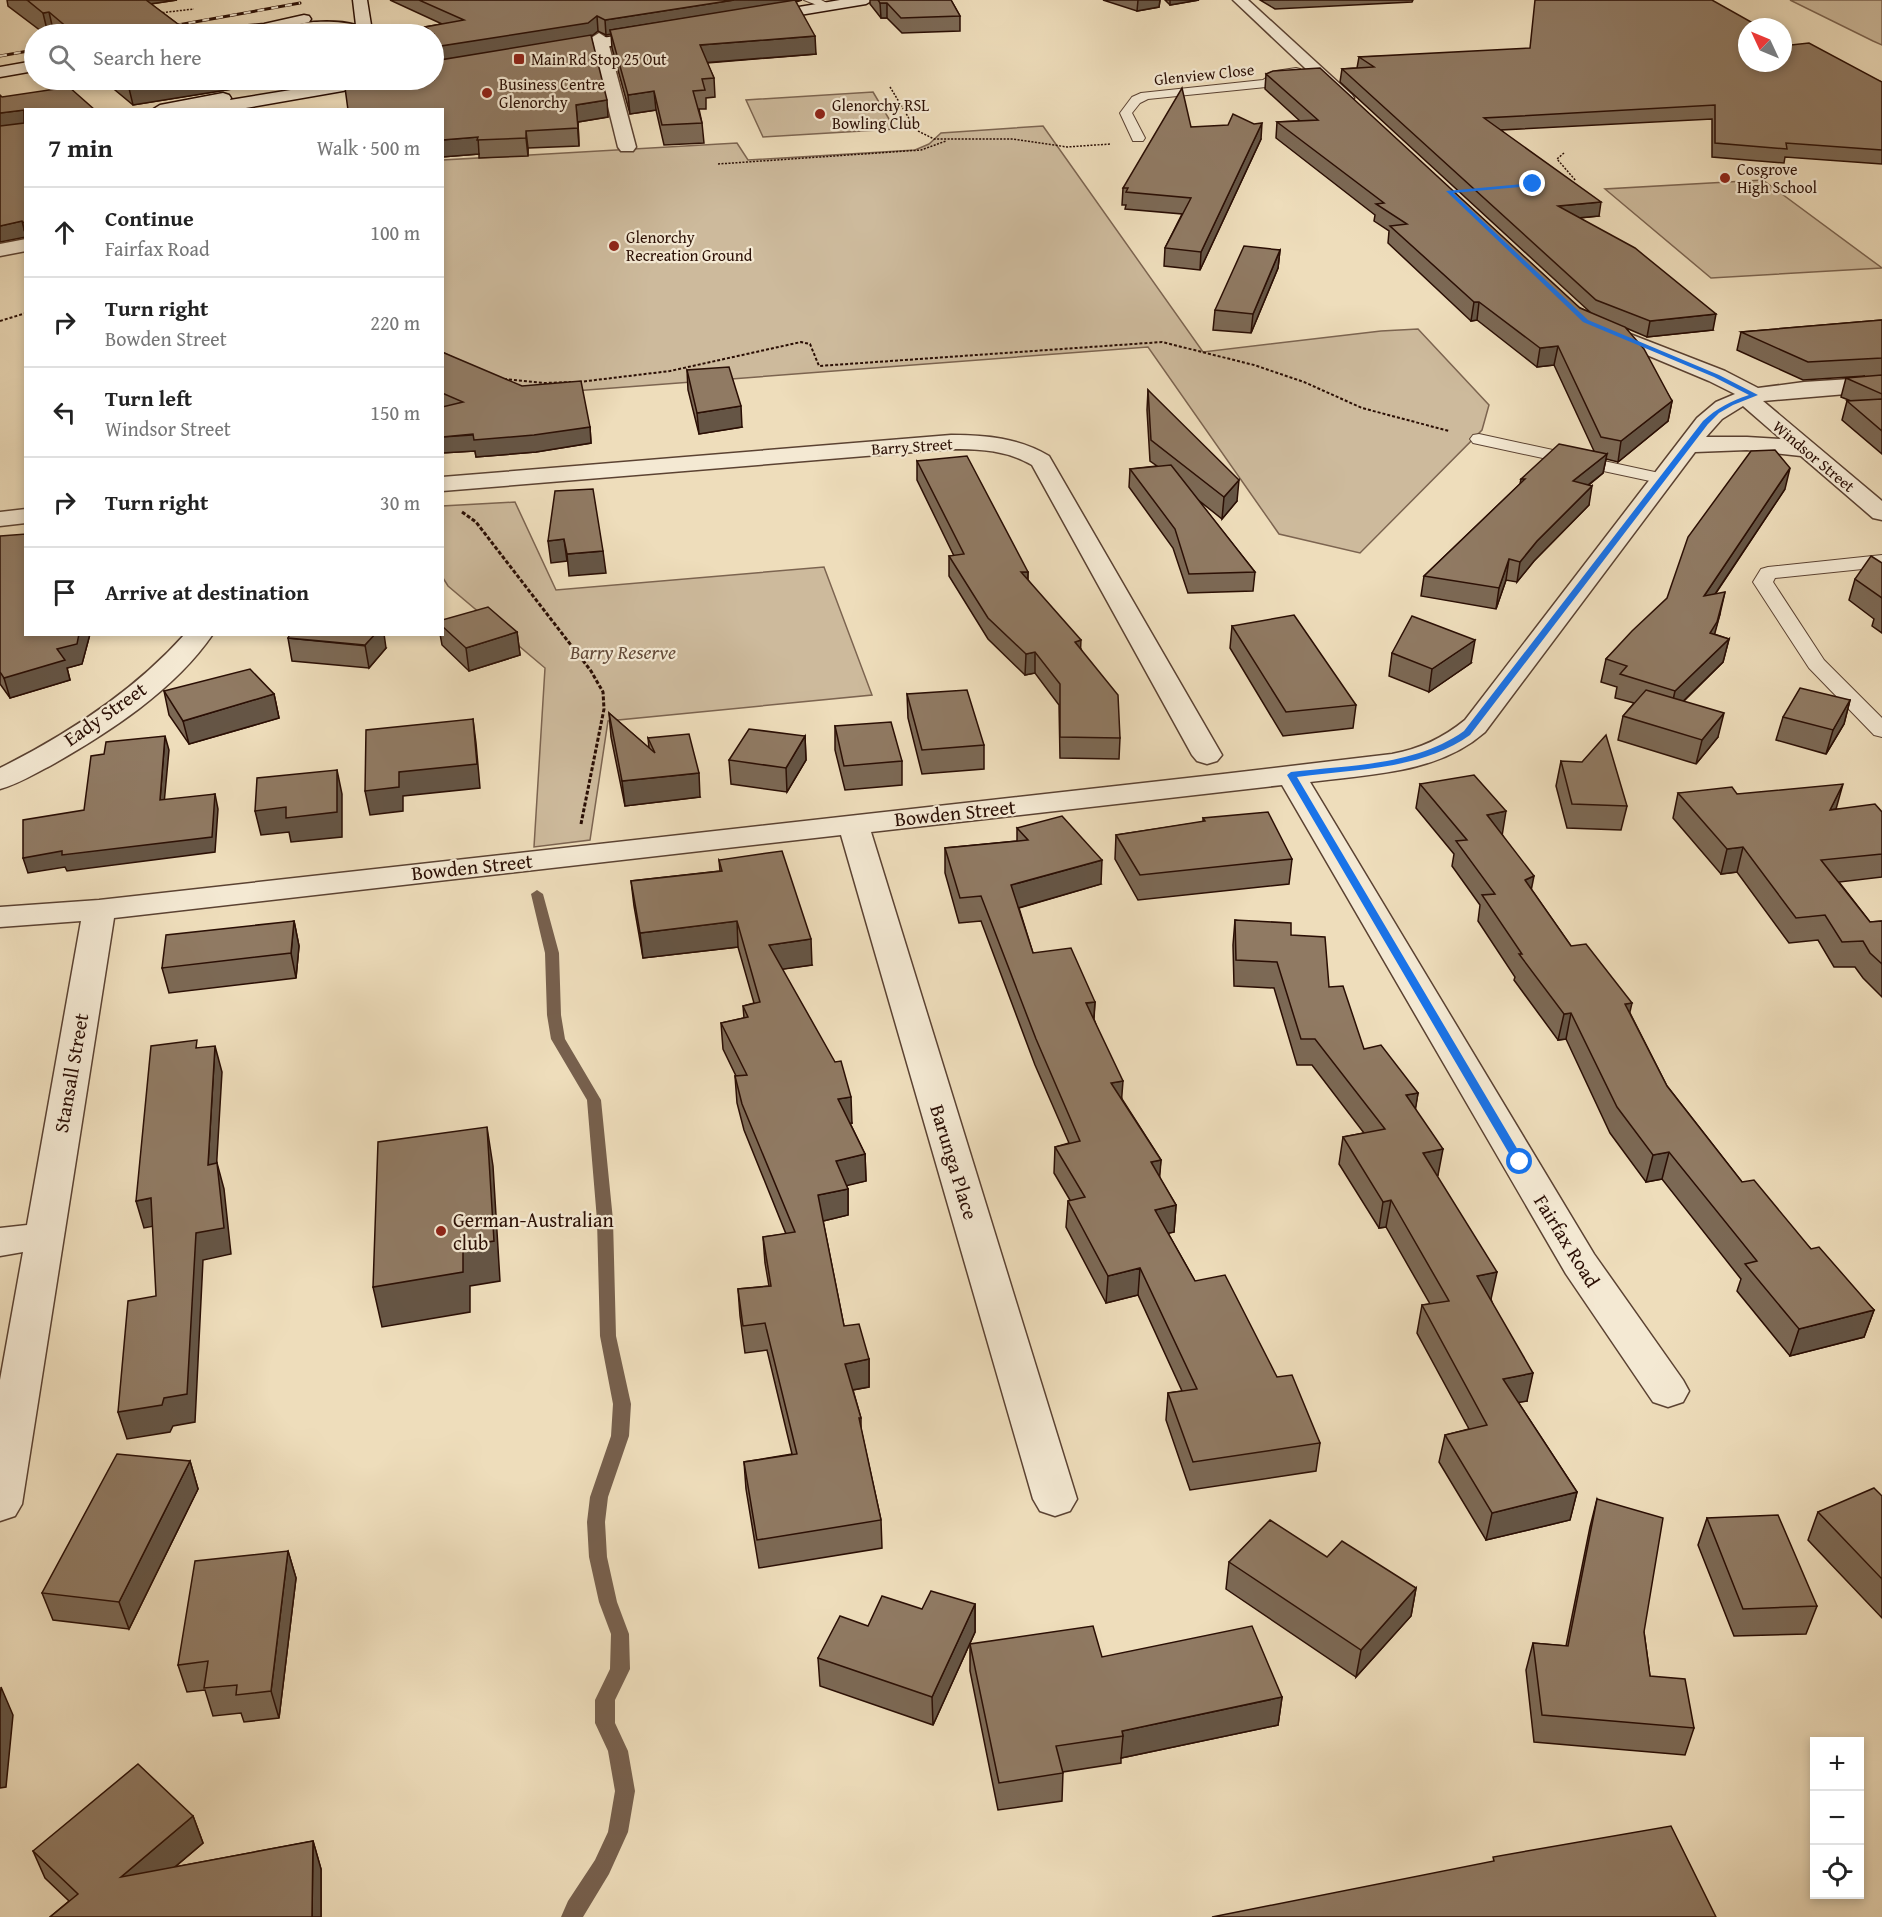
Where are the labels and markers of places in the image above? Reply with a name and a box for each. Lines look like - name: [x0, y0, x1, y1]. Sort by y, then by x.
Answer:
- place label: Main Rd Stop 25 Out: [531, 47, 667, 71]
- marker: Main Rd Stop 25 Out: [512, 52, 526, 66]
- place label: Business Centre Glenorchy: [499, 72, 605, 114]
- marker: Business Centre Glenorchy: [480, 86, 494, 100]
- place label: Glenorchy RSL Bowling Club: [832, 93, 929, 135]
- marker: Glenorchy RSL Bowling Club: [813, 107, 827, 121]
- place label: Cosgrove High School: [1737, 157, 1818, 199]
- marker: Cosgrove High School: [1718, 171, 1732, 185]
- place label: Glenorchy Recreation Ground: [626, 225, 753, 267]
- marker: Glenorchy Recreation Ground: [607, 239, 621, 253]
- place label: German-Australian club: [453, 1205, 614, 1257]
- marker: German-Australian club: [434, 1224, 448, 1238]

